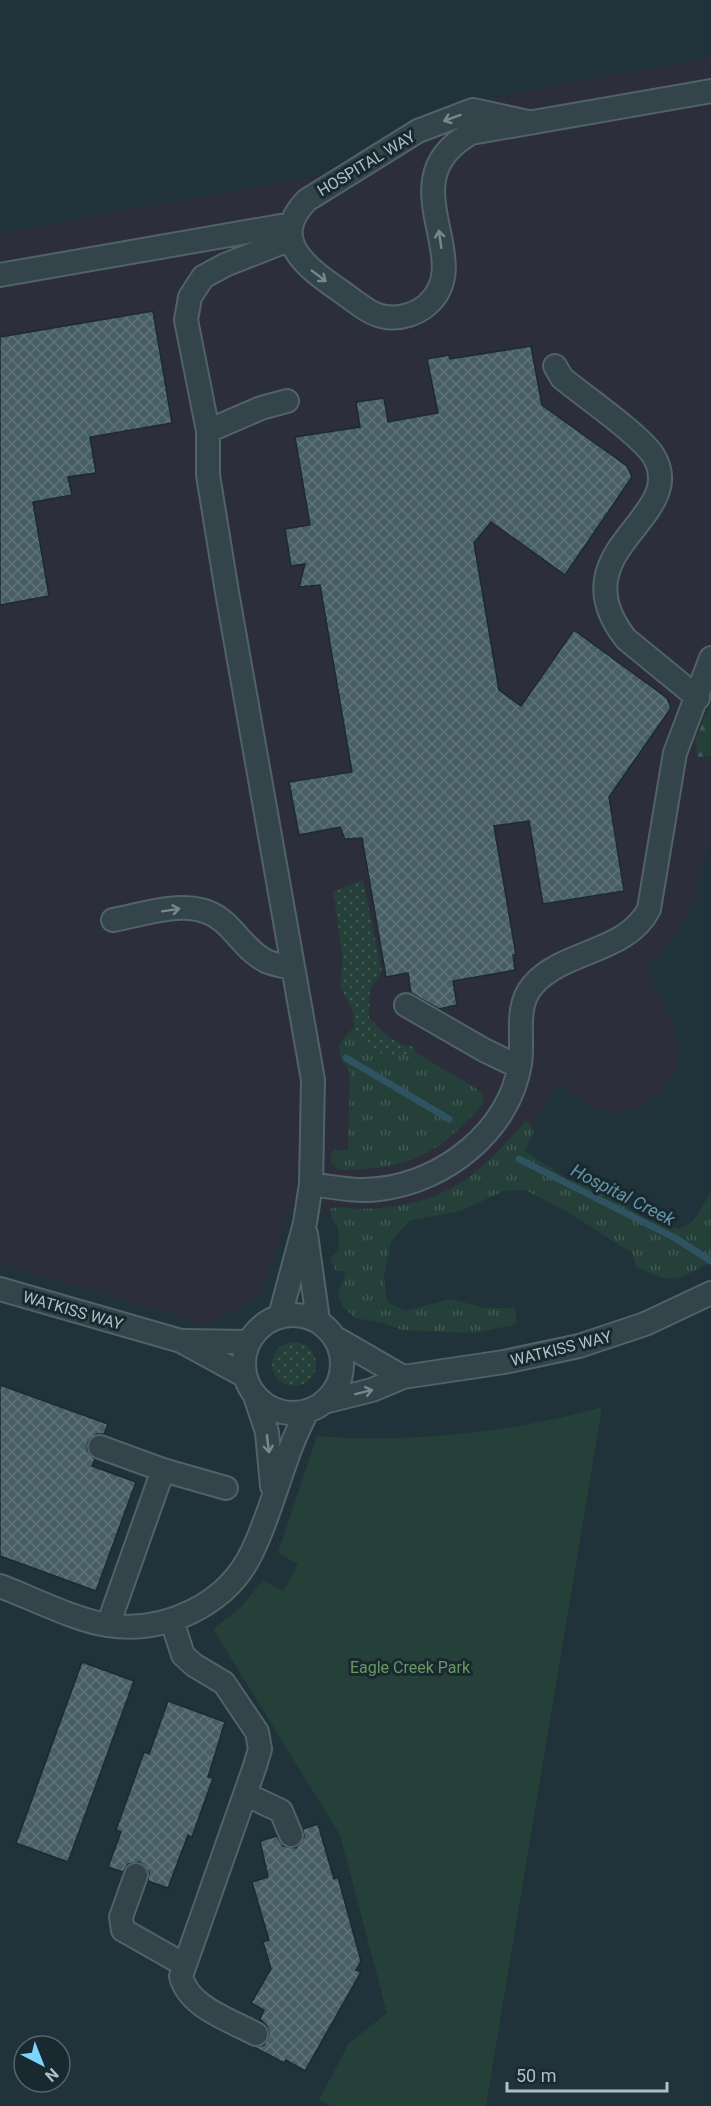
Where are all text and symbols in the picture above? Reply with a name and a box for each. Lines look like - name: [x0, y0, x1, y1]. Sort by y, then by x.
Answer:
- one-way arrow: [443, 114, 461, 125]
- street label: HOSPITAL WAY: [314, 126, 419, 200]
- one-way arrow: [434, 229, 445, 249]
- one-way arrow: [311, 270, 327, 282]
- one-way arrow: [161, 904, 181, 915]
- water label: Hospital Creek: [568, 1159, 680, 1230]
- street label: WATKISS WAY: [21, 1287, 126, 1334]
- street label: WATKISS WAY: [509, 1327, 614, 1370]
- one-way arrow: [355, 1386, 374, 1397]
- one-way arrow: [263, 1433, 274, 1453]
- park label: Eagle Creek Park: [350, 1658, 471, 1677]
- north arrow: [12, 2034, 72, 2094]
- scale bar: [507, 2055, 668, 2093]
- text: N: [41, 2064, 62, 2086]
- text: 50 m: [516, 2065, 556, 2086]

